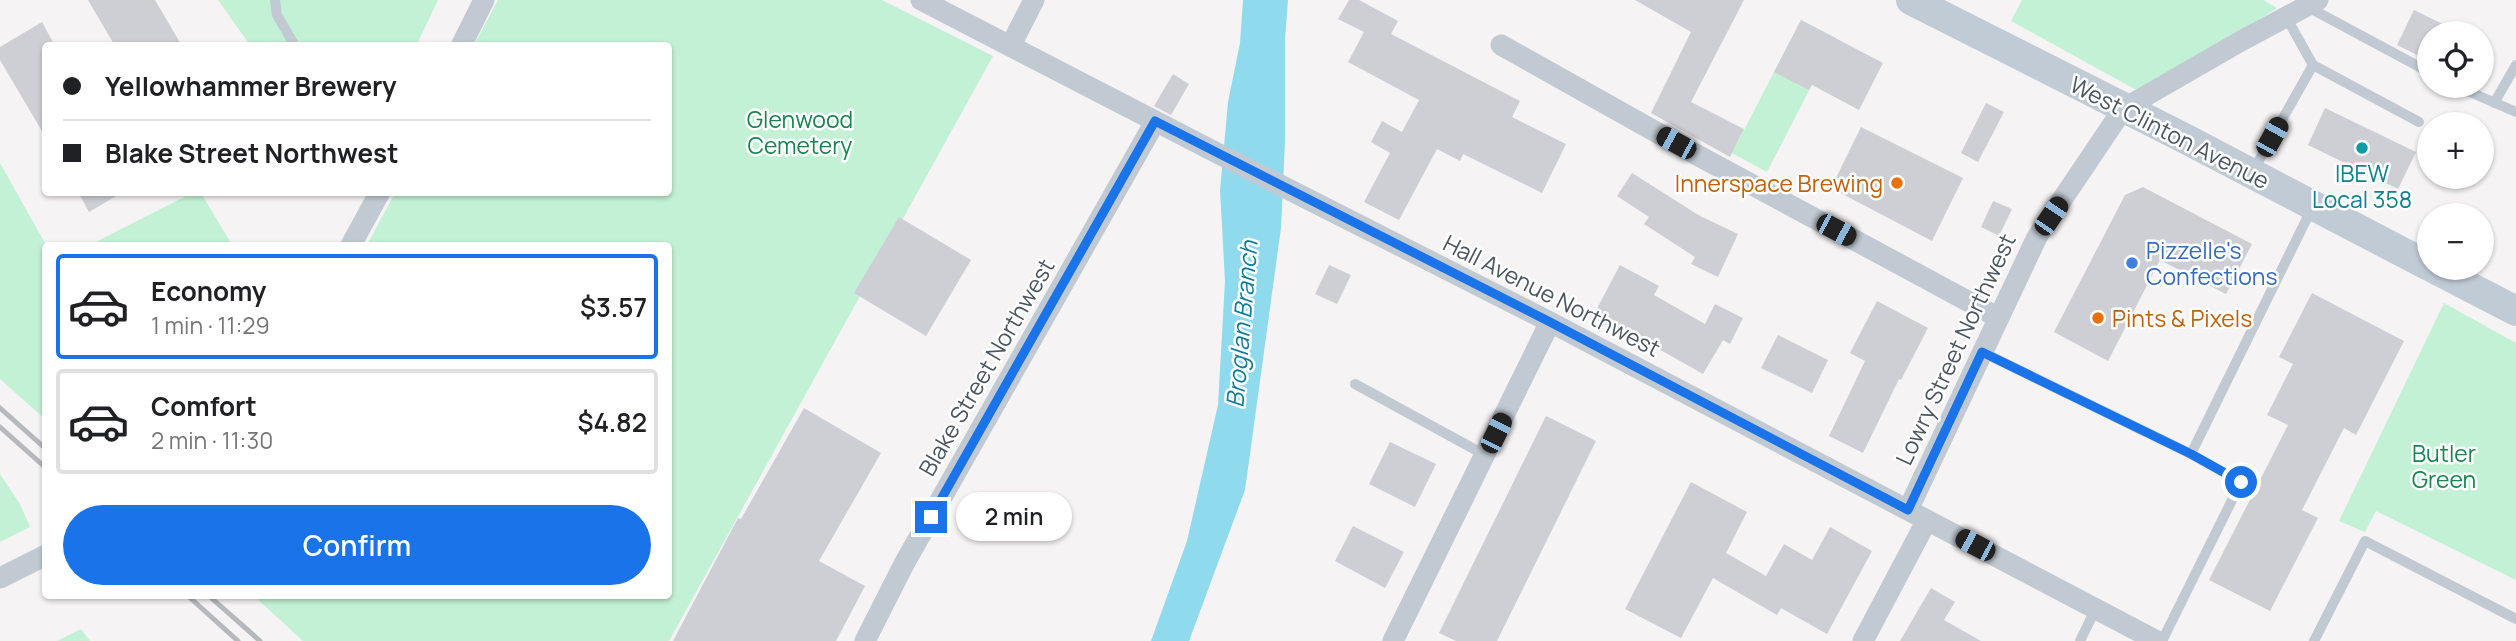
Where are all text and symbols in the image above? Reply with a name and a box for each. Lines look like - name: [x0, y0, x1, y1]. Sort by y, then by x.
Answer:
- map controls: [2417, 21, 2494, 280]
- button: locate: [2417, 21, 2494, 98]
- text: Yellowhammer Brewery: [105, 68, 397, 104]
- street label: West Clinton Avenue: [2065, 68, 2275, 196]
- park label: Glenwood Cemetery: [747, 103, 853, 161]
- button: +: [2417, 112, 2494, 189]
- car: [2253, 114, 2292, 160]
- car: [1653, 124, 1700, 162]
- text: Blake Street Northwest: [105, 135, 398, 171]
- marker: IBEW Local 358: [2354, 140, 2370, 156]
- place label: IBEW Local 358: [2312, 157, 2412, 215]
- place label: Innerspace Brewing: [1675, 167, 1883, 199]
- marker: Innerspace Brewing: [1889, 175, 1905, 191]
- car: [2031, 193, 2072, 239]
- button: −: [2417, 203, 2494, 280]
- car: [1813, 211, 1860, 249]
- street label: Hall Avenue Northwest: [1438, 226, 1666, 364]
- street label: Lowry Street Northwest: [1887, 228, 2023, 470]
- place label: Pizzelle's Confections: [2146, 234, 2278, 292]
- water label: Broglan Branch: [1217, 238, 1265, 409]
- street label: Blake Street Northwest: [911, 252, 1061, 482]
- marker: Pizzelle's Confections: [2124, 255, 2140, 271]
- text: Economy: [151, 273, 266, 309]
- icon: car: [67, 275, 130, 338]
- text: $3.57: [580, 289, 647, 325]
- place label: Pints & Pixels: [2112, 302, 2252, 334]
- text: 1 min · 11:29: [151, 309, 270, 341]
- marker: Pints & Pixels: [2090, 310, 2106, 326]
- text: Comfort: [151, 388, 257, 424]
- icon: car: [67, 390, 130, 453]
- text: $4.82: [578, 404, 647, 440]
- car: [1478, 410, 1515, 456]
- text: 2 min · 11:30: [151, 424, 273, 456]
- park label: Butler Green: [2412, 437, 2476, 495]
- route start: [2225, 466, 2257, 498]
- callout: 2 min: [956, 492, 1071, 542]
- text: 2 min: [985, 500, 1043, 532]
- route end: [915, 501, 947, 533]
- button: Confirm: [63, 505, 651, 585]
- car: [1952, 526, 1999, 564]

